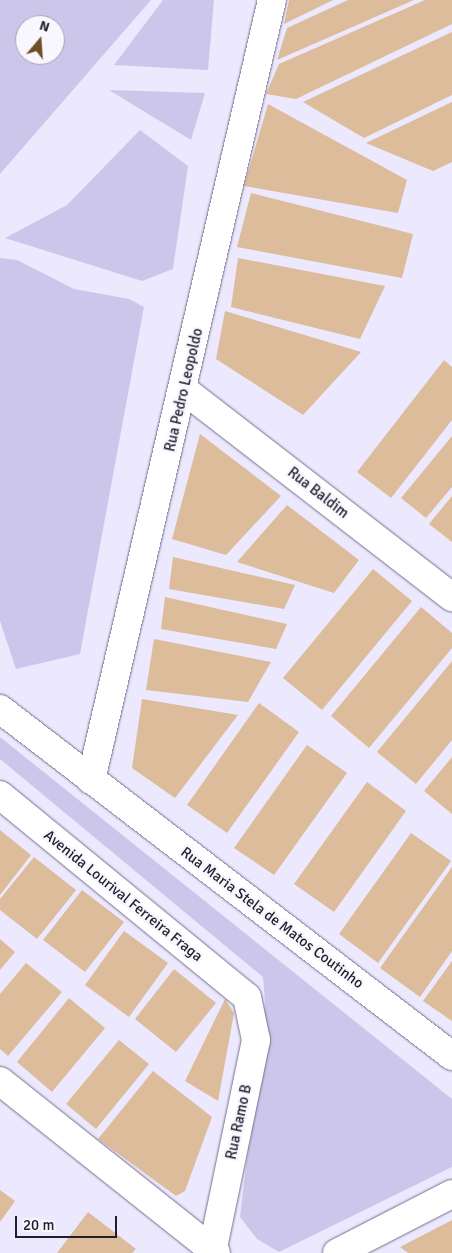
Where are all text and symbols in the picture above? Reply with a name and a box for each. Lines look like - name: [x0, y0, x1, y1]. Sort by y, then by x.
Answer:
- north arrow: [15, 15, 65, 65]
- text: N: [37, 17, 52, 36]
- street label: Rua Pedro Leopoldo: [161, 326, 207, 454]
- street label: Rua Baldim: [284, 464, 352, 522]
- street label: Avenida Lourival Ferreira Fraga: [40, 826, 206, 966]
- street label: Rua Maria Stela de Matos Coutinho: [177, 843, 367, 993]
- street label: Rua Ramo B: [222, 1083, 256, 1161]
- scale bar: [18, 1206, 120, 1238]
- text: 20 m: [23, 1216, 54, 1234]

